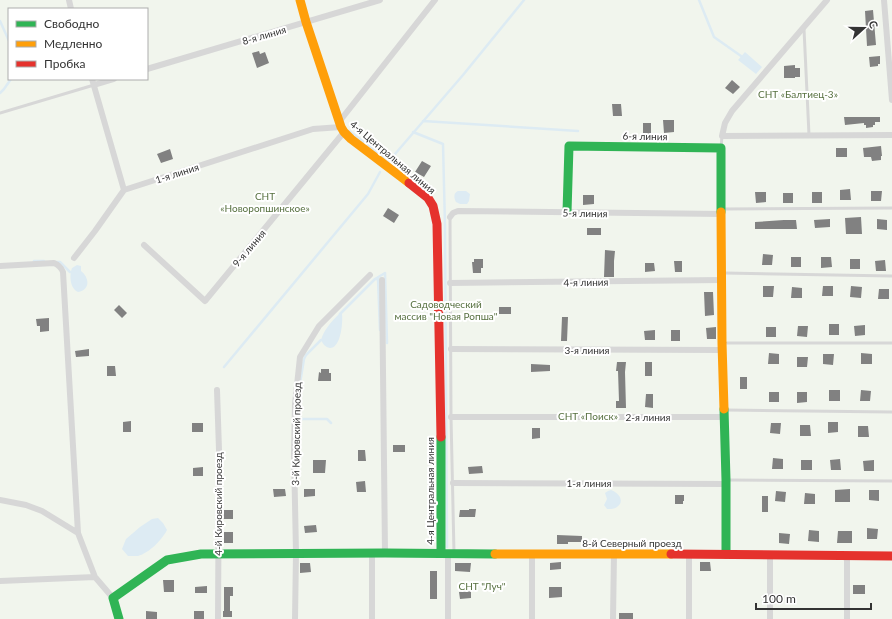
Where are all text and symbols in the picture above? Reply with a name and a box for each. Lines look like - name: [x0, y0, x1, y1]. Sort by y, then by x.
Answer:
- legend: [8, 8, 148, 80]
- north arrow: [844, 8, 884, 48]
- text: Свободно: [44, 16, 100, 31]
- text: С: [866, 19, 881, 31]
- street label: 8-я линия: [241, 23, 287, 47]
- text: Медленно: [44, 36, 103, 51]
- text: Пробка: [44, 56, 85, 71]
- park label: СНТ «Балтиец-3»: [758, 88, 838, 100]
- street label: 4-я Центральная линия: [348, 118, 438, 196]
- street label: 6-я линия: [622, 130, 668, 142]
- street label: 1-я линия: [154, 160, 200, 186]
- park label: СНТ «Новоропшинское»: [220, 190, 310, 214]
- street label: 5-я линия: [562, 207, 608, 219]
- street label: 9-я линия: [230, 227, 268, 269]
- street label: 4-я линия: [563, 276, 609, 288]
- park label: Садоводческий массив "Новая Ропша": [395, 298, 498, 322]
- street label: 3-я линия: [565, 344, 610, 356]
- street label: 3-й Кировский проезд: [289, 382, 303, 486]
- park label: СНТ «Поиск»: [558, 410, 618, 422]
- street label: 2-я линия: [626, 411, 671, 423]
- street label: 4-я Центральная линия: [424, 437, 436, 545]
- street label: 4-й Кировский проезд: [212, 452, 224, 556]
- street label: 1-я линия: [567, 477, 612, 489]
- street label: 8-й Северный проезд: [582, 537, 682, 549]
- park label: СНТ "Луч": [458, 580, 506, 592]
- scale bar: [756, 585, 871, 611]
- text: 100 m: [762, 591, 796, 606]

